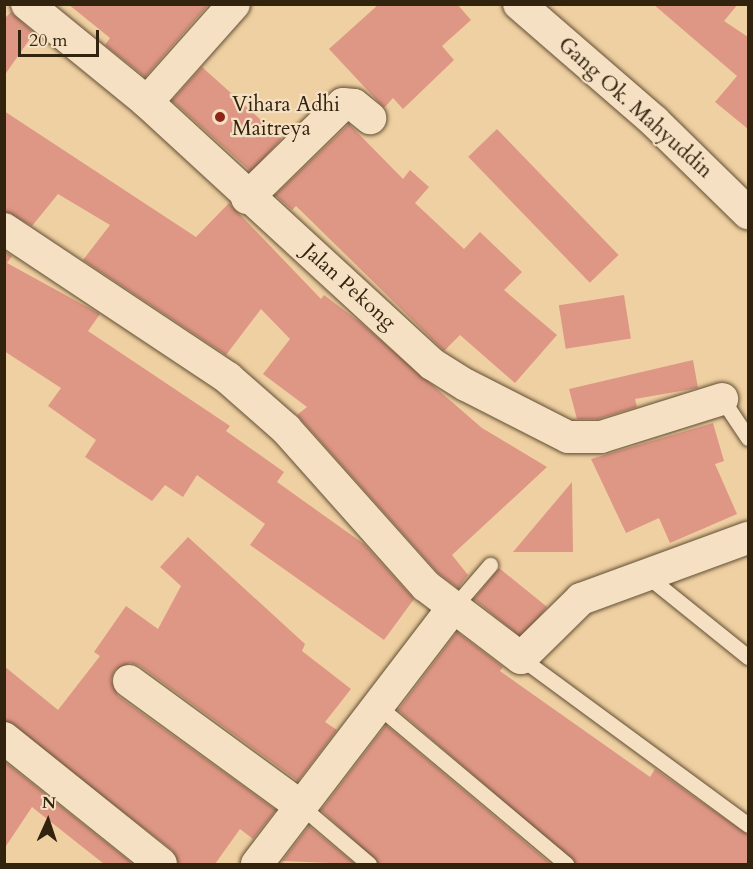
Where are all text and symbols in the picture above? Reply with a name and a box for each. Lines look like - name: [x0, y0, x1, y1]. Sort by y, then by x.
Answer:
- scale bar: [21, 18, 102, 56]
- text: 20 m: [29, 28, 68, 53]
- street label: Gang Ok. Mahyuddin: [553, 32, 717, 184]
- place label: Vihara Adhi Maitreya: [232, 92, 340, 142]
- marker: Vihara Adhi Maitreya: [213, 110, 227, 124]
- street label: Jalan Pekong: [297, 239, 401, 335]
- north arrow: [18, 791, 78, 851]
- text: N: [41, 792, 56, 814]

